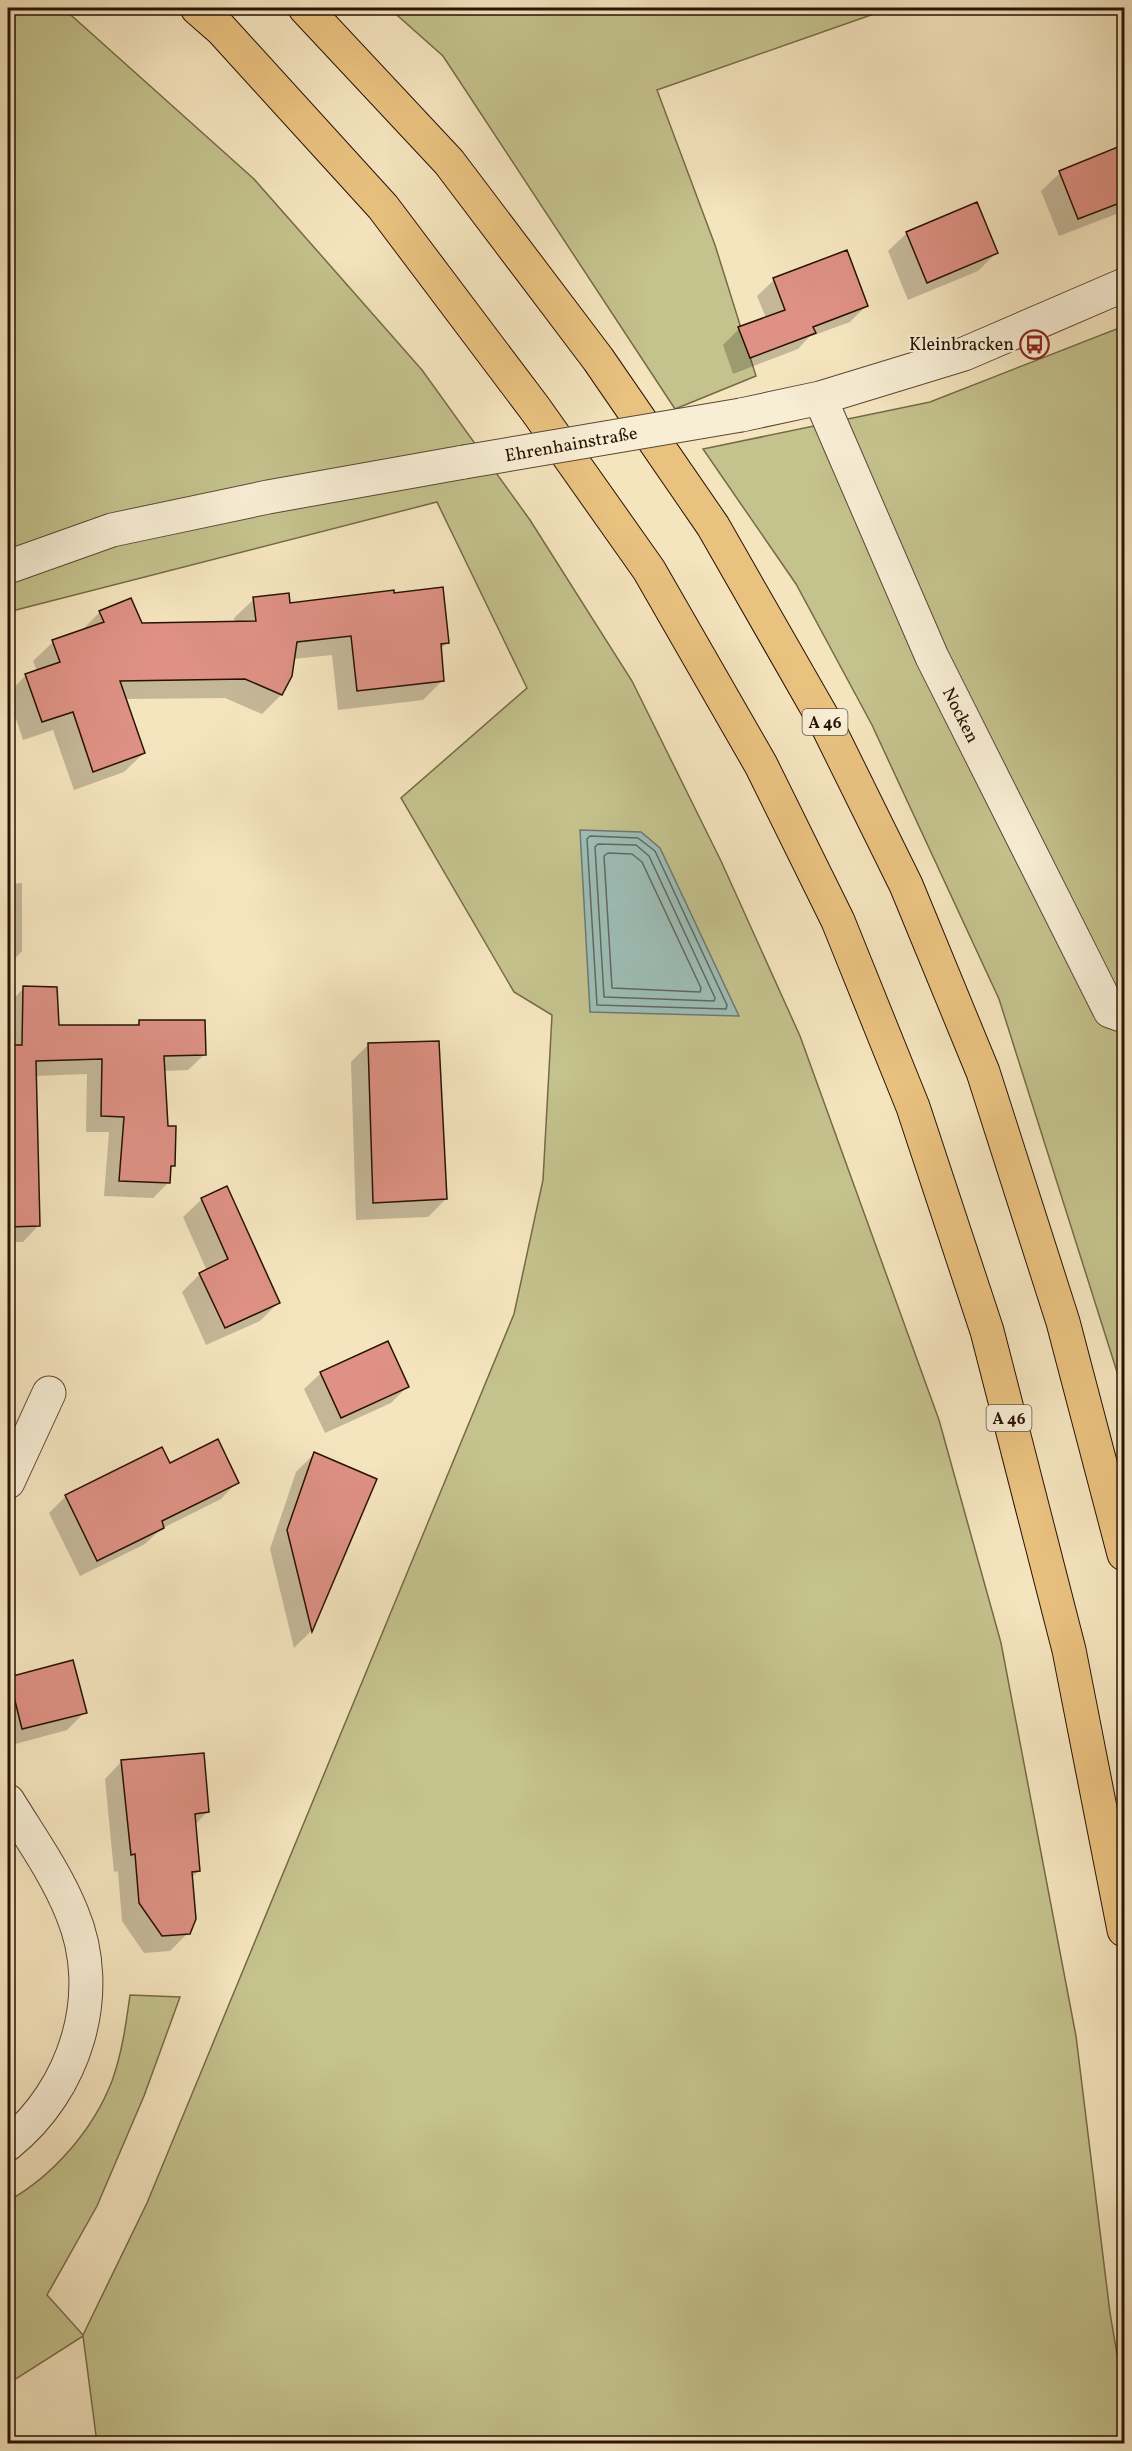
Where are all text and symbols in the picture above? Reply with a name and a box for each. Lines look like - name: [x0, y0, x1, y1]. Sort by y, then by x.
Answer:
- bus stop icon: Kleinbracken: [1019, 328, 1051, 360]
- place label: Kleinbracken: [909, 333, 1014, 358]
- street label: Ehrenhainstraße: [503, 422, 639, 469]
- street label: Nocken: [935, 684, 984, 748]
- road number: A 46: [802, 709, 848, 735]
- road number: A 46: [986, 1405, 1032, 1431]

